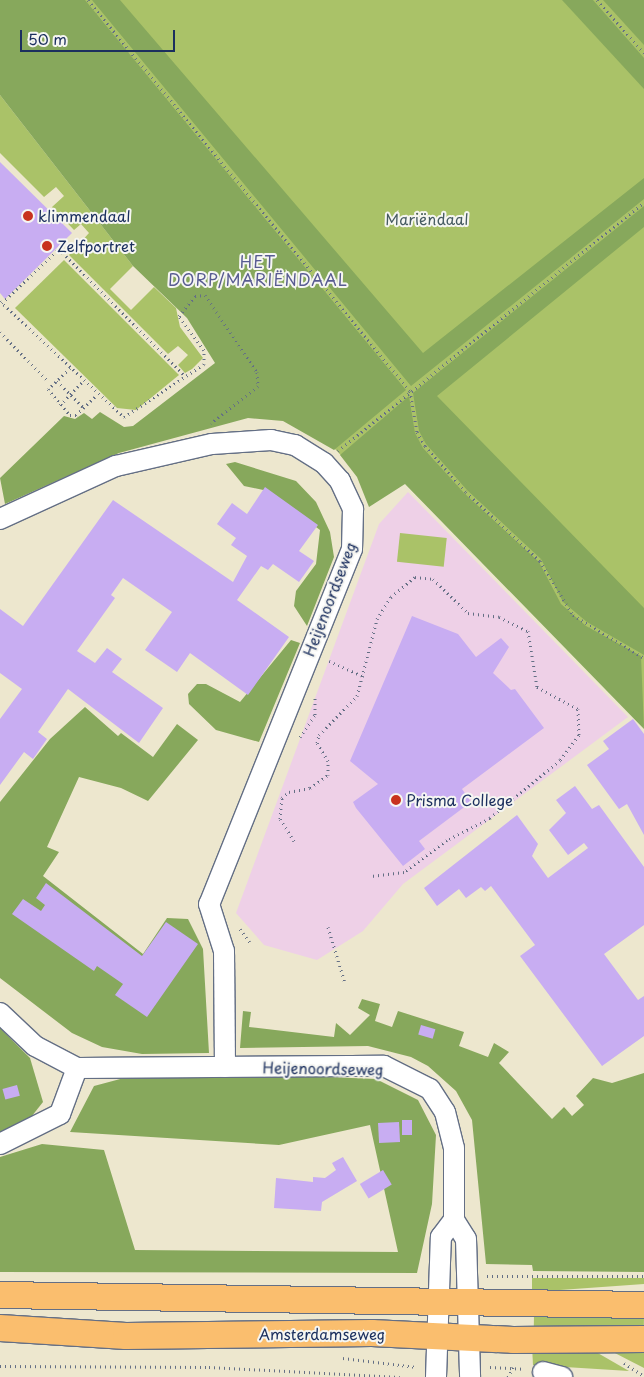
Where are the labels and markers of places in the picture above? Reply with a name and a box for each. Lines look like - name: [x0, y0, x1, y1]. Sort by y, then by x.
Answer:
- place label: klimmendaal: [38, 207, 131, 225]
- marker: klimmendaal: [22, 210, 34, 222]
- place label: Zelfportret: [57, 237, 135, 255]
- marker: Zelfportret: [41, 240, 53, 252]
- place label: Prisma College: [406, 791, 513, 809]
- marker: Prisma College: [390, 794, 402, 806]

